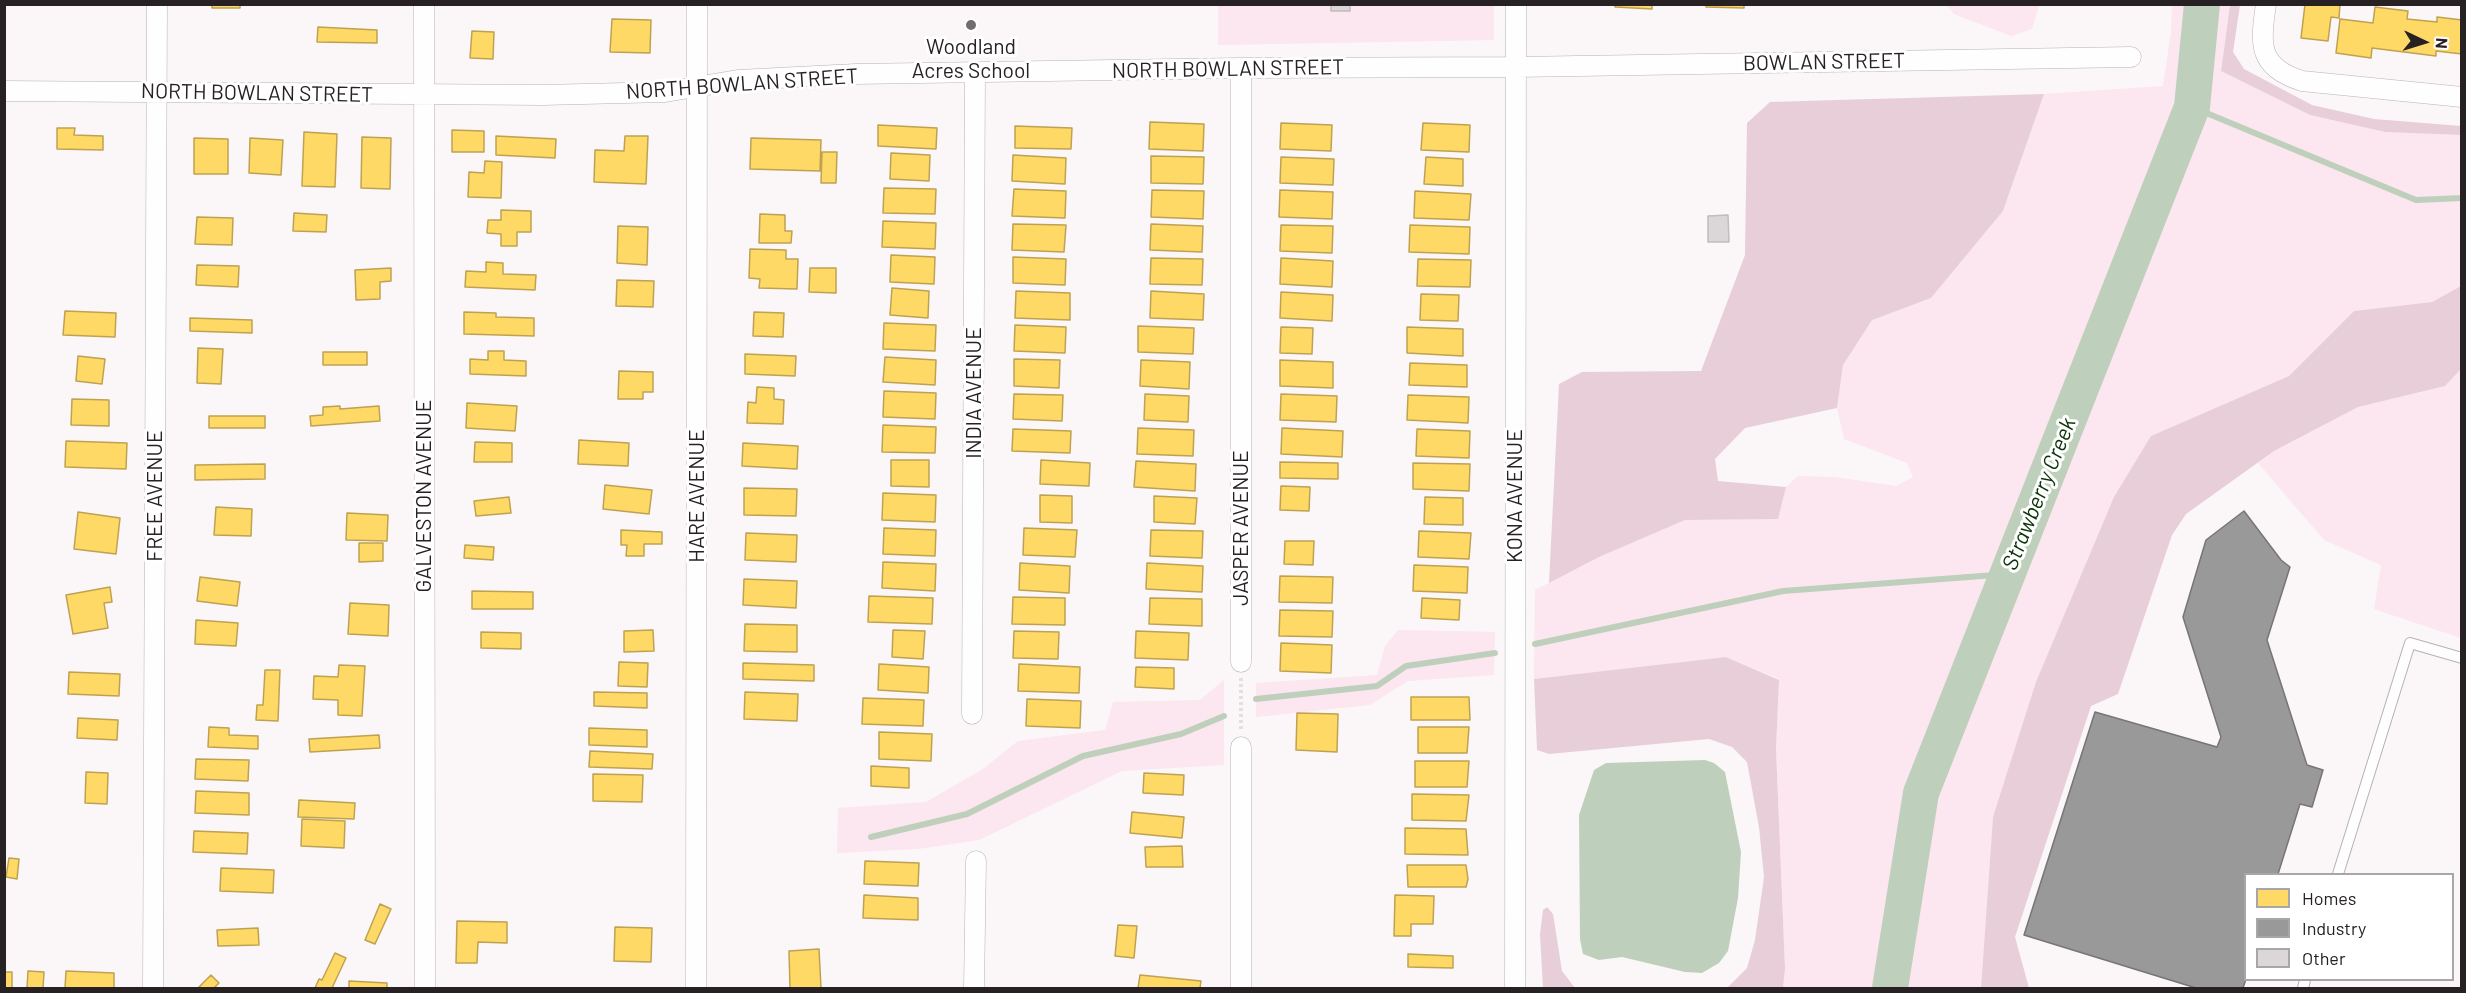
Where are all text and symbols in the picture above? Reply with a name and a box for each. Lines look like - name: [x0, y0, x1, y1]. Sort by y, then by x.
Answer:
- north arrow: [2394, 12, 2454, 72]
- marker: Woodland Acres School: [964, 18, 978, 32]
- place label: Woodland Acres School: [912, 34, 1030, 84]
- text: N: [2433, 37, 2452, 49]
- street label: BOWLAN STREET: [1743, 48, 1905, 76]
- street label: NORTH BOWLAN STREET: [1112, 54, 1344, 84]
- street label: NORTH BOWLAN STREET: [625, 63, 859, 105]
- street label: NORTH BOWLAN STREET: [141, 78, 373, 108]
- street label: INDIA AVENUE: [961, 327, 987, 459]
- street label: GALVESTON AVENUE: [411, 400, 437, 592]
- water label: Strawberry Creek: [1996, 414, 2082, 574]
- street label: HARE AVENUE: [684, 429, 710, 563]
- street label: KONA AVENUE: [1502, 429, 1528, 563]
- street label: FREE AVENUE: [142, 430, 168, 562]
- street label: JASPER AVENUE: [1228, 450, 1254, 606]
- legend: [2244, 873, 2454, 981]
- text: Homes: [2302, 887, 2356, 909]
- text: Industry: [2302, 917, 2366, 939]
- text: Other: [2302, 947, 2345, 969]

